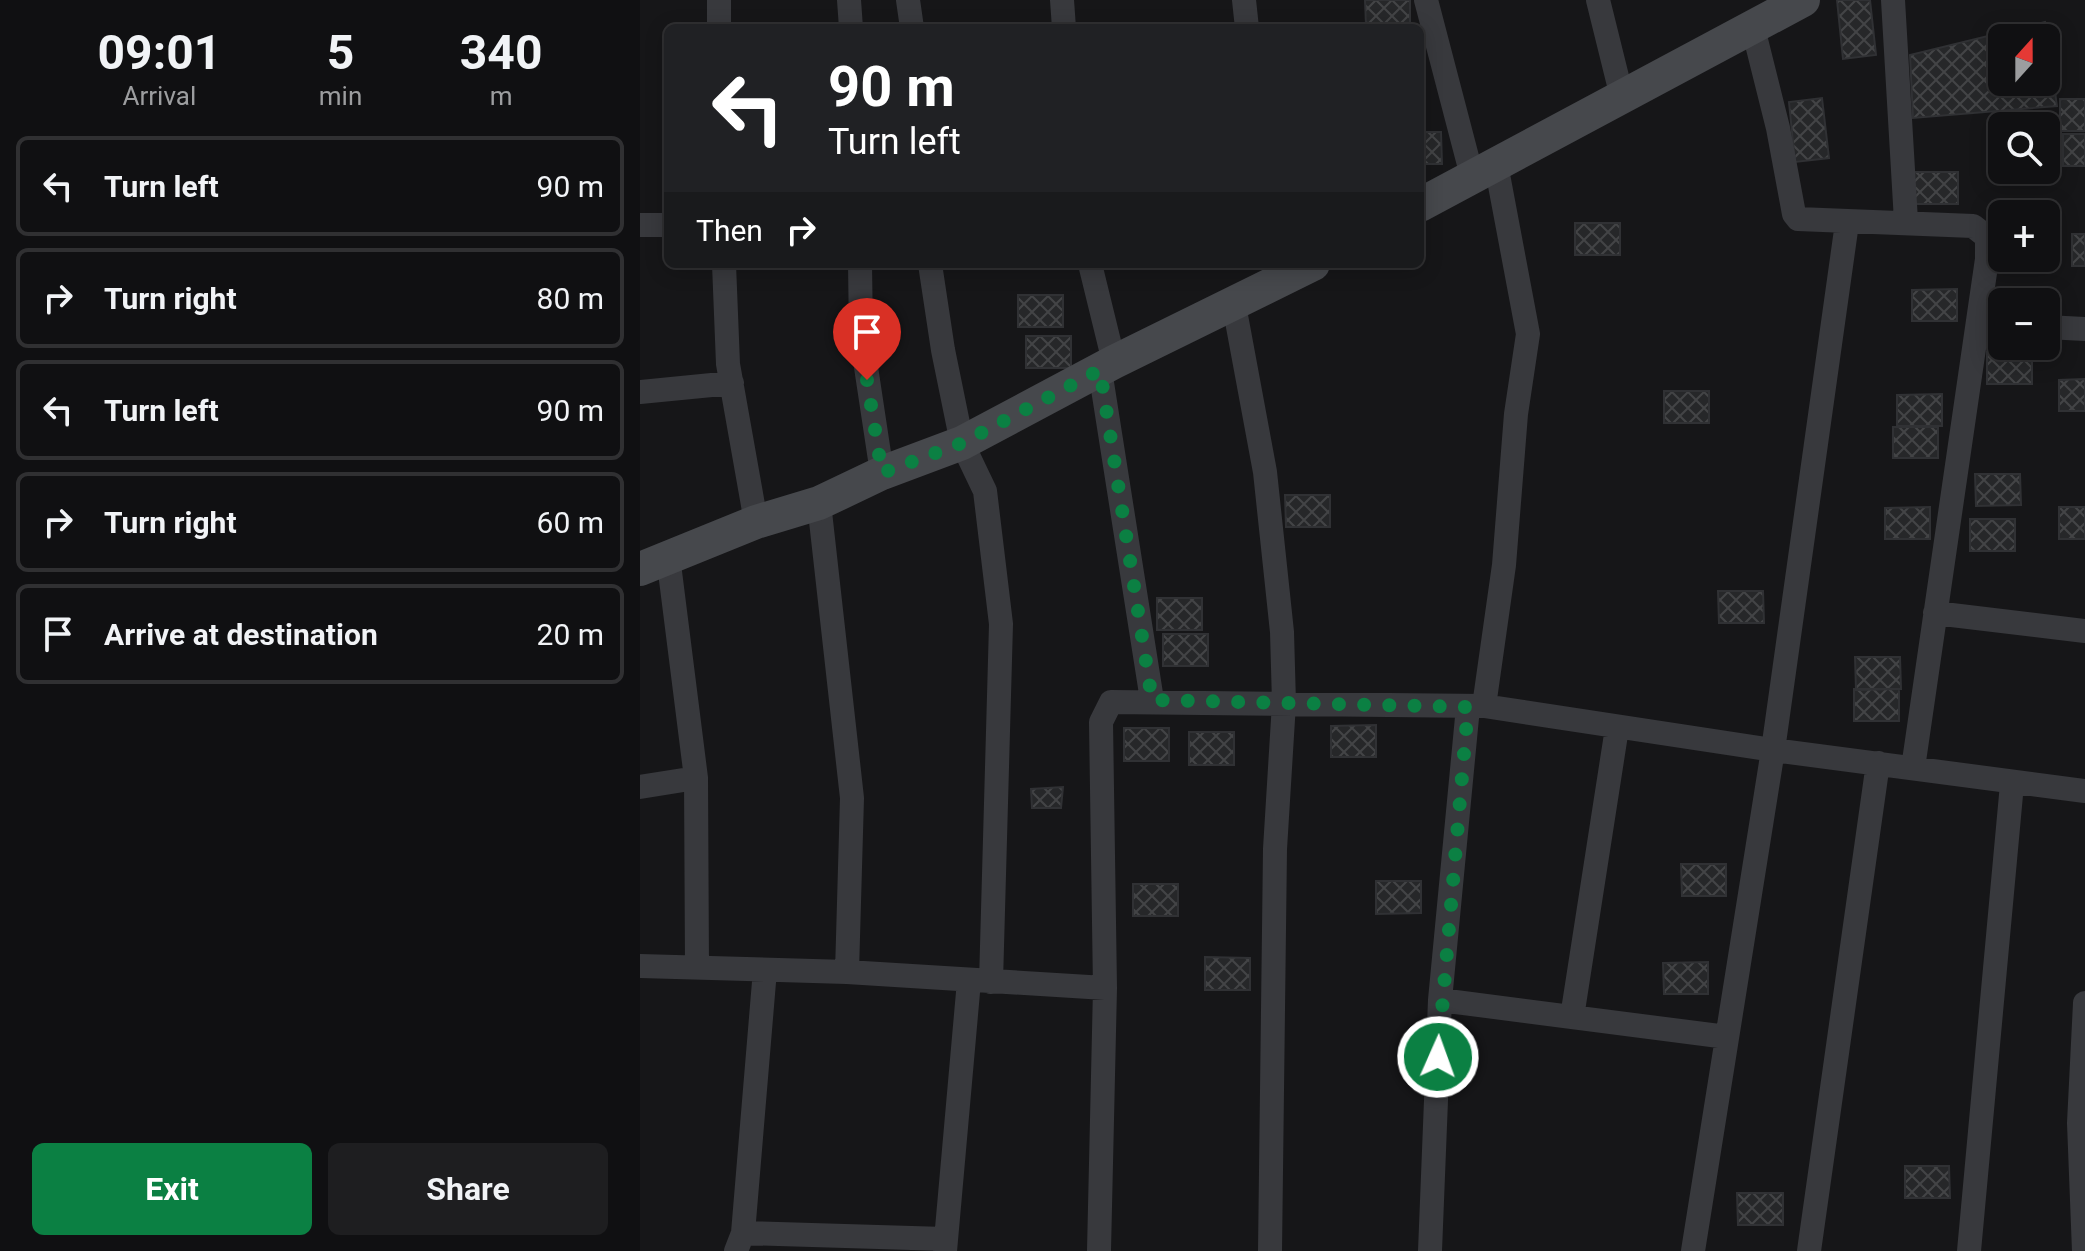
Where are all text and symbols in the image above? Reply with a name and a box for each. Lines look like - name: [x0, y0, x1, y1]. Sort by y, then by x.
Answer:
- text: 09:01: [98, 24, 221, 81]
- text: 5: [327, 24, 354, 81]
- text: 340: [460, 24, 542, 81]
- north arrow: [1988, 24, 2060, 96]
- map controls: [1988, 24, 2060, 360]
- text: 90 m: [828, 54, 955, 120]
- icon: left: [696, 56, 800, 160]
- text: Arrival: [123, 81, 196, 111]
- text: min: [319, 81, 362, 111]
- text: m: [490, 81, 513, 111]
- button: search: [1988, 112, 2060, 184]
- text: Turn left: [828, 121, 961, 163]
- icon: left: [36, 164, 80, 208]
- text: Turn left: [104, 169, 219, 204]
- text: 90 m: [537, 169, 604, 204]
- button: +: [1988, 200, 2060, 272]
- icon: right: [779, 208, 823, 252]
- text: Then: [696, 213, 763, 248]
- icon: right: [36, 276, 80, 320]
- text: Turn right: [104, 281, 237, 316]
- text: 80 m: [537, 281, 604, 316]
- button: −: [1988, 288, 2060, 360]
- pin: [833, 298, 901, 380]
- icon: arrive: [845, 310, 889, 354]
- icon: left: [36, 388, 80, 432]
- text: Turn left: [104, 393, 219, 428]
- text: 90 m: [537, 393, 604, 428]
- icon: right: [36, 500, 80, 544]
- text: Turn right: [104, 505, 237, 540]
- text: 60 m: [537, 505, 604, 540]
- icon: arrive: [36, 612, 80, 656]
- text: Arrive at destination: [104, 617, 378, 652]
- text: 20 m: [537, 617, 604, 652]
- position arrow: [1396, 1015, 1480, 1099]
- button: Exit: [32, 1143, 312, 1235]
- button: Share: [328, 1143, 608, 1235]

